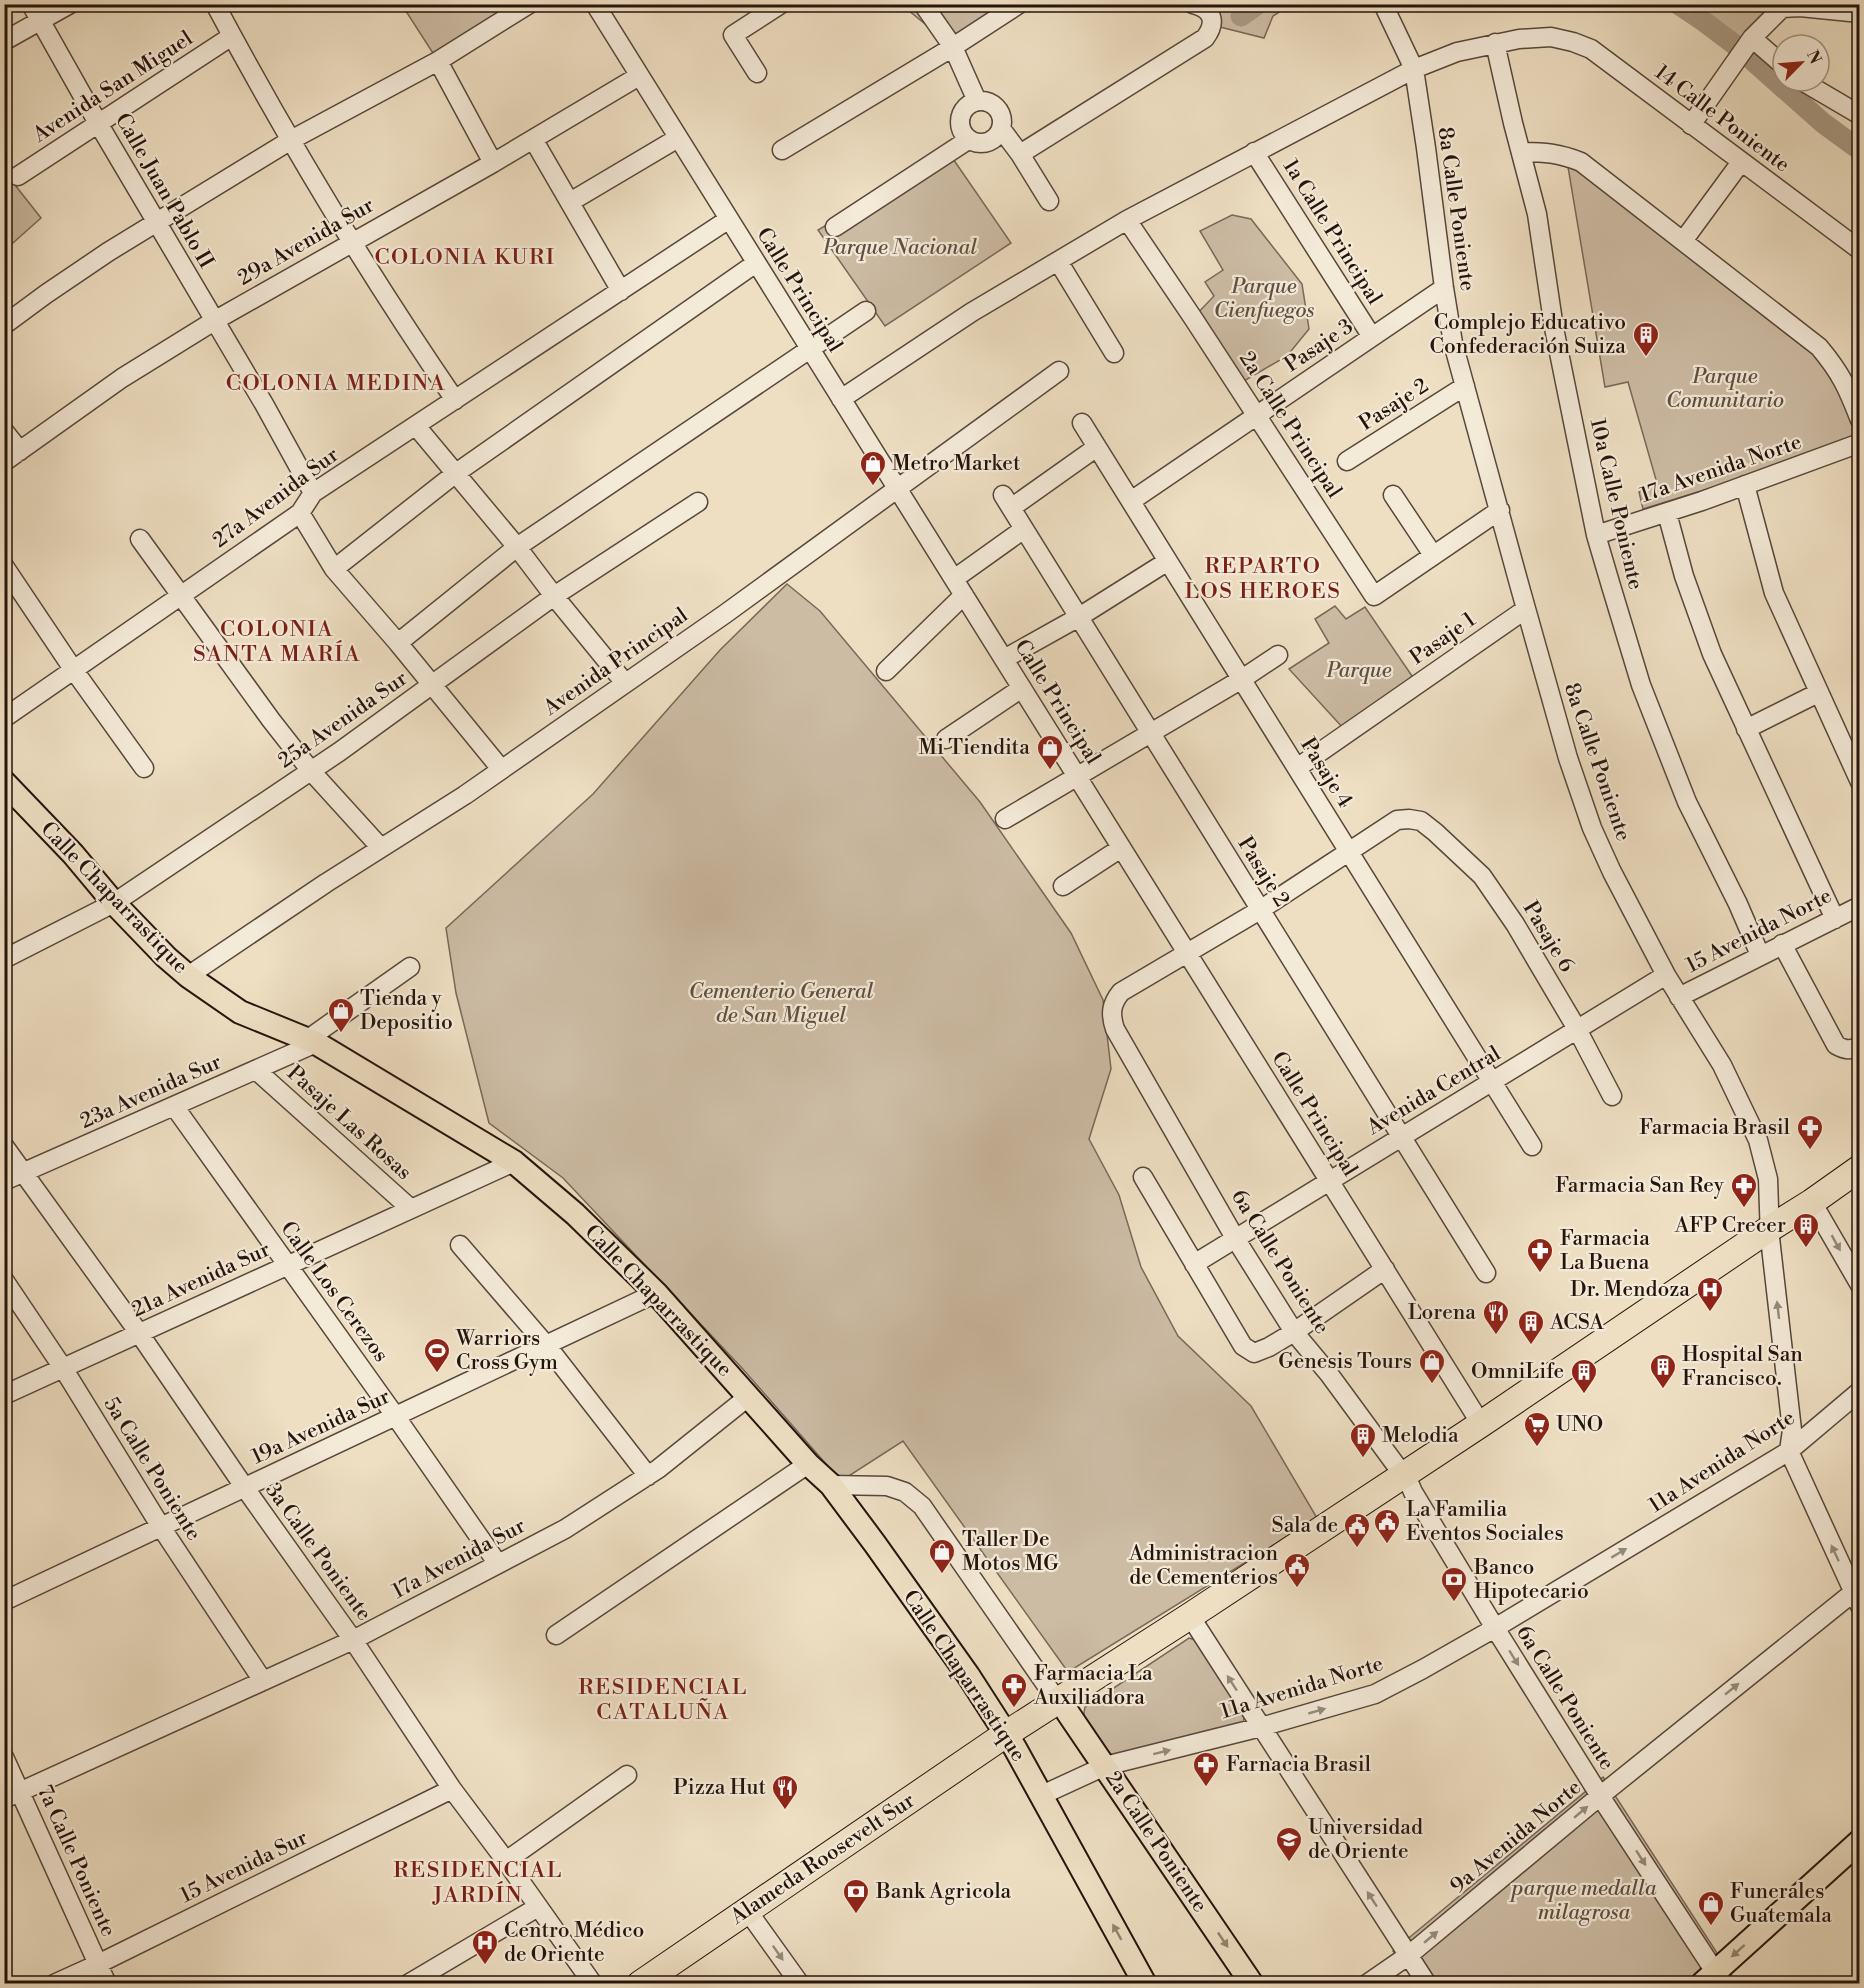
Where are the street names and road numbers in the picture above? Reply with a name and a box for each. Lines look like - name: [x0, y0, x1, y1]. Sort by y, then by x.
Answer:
- street label: Avenida San Miguel: [27, 26, 198, 149]
- street label: 14 Calle Poniente: [1649, 60, 1795, 178]
- street label: Calle Juan Pablo II: [109, 109, 219, 273]
- street label: 8a Calle Poniente: [1432, 125, 1480, 293]
- street label: 1a Calle Principal: [1277, 155, 1387, 309]
- street label: 29a Avenida Sur: [233, 192, 379, 292]
- street label: Calle Principal: [750, 223, 848, 357]
- street label: Pasaje 3: [1280, 314, 1358, 378]
- street label: 2a Calle Principal: [1233, 347, 1347, 503]
- street label: Pasaje 2: [1354, 373, 1434, 437]
- street label: 10a Calle Poniente: [1584, 416, 1648, 592]
- street label: 17a Avenida Norte: [1637, 429, 1805, 509]
- street label: 27a Avenida Sur: [208, 442, 344, 554]
- street label: Avenida Principal: [538, 603, 693, 722]
- street label: Pasaje 1: [1405, 607, 1481, 671]
- street label: Calle Principal: [1008, 635, 1106, 769]
- street label: 25a Avenida Sur: [273, 666, 413, 774]
- street label: 8a Calle Poniente: [1558, 680, 1636, 844]
- street label: Pasaje 4: [1294, 733, 1358, 813]
- street label: Calle Chaparrastique: [35, 817, 193, 979]
- street label: Pasaje 2: [1231, 832, 1295, 912]
- street label: 15 Avenida Norte: [1682, 883, 1836, 979]
- street label: Pasaje 6: [1517, 897, 1579, 977]
- street label: Avenida Central: [1362, 1041, 1506, 1142]
- street label: Calle Principal: [1265, 1047, 1363, 1181]
- street label: 23a Avenida Sur: [76, 1049, 226, 1135]
- street label: Pasaje Las Rosas: [281, 1060, 417, 1186]
- street label: 6a Calle Poniente: [1225, 1185, 1335, 1339]
- street label: Calle Los Cerezos: [274, 1217, 394, 1367]
- street label: Calle Chaparrastique: [579, 1220, 737, 1382]
- street label: 21a Avenida Sur: [128, 1237, 274, 1323]
- street label: 19a Avenida Sur: [248, 1384, 394, 1470]
- street label: 5a Calle Poniente: [97, 1393, 207, 1545]
- street label: 11a Avenida Norte: [1644, 1405, 1800, 1519]
- street label: 3a Calle Poniente: [259, 1478, 377, 1626]
- street label: 17a Avenida Sur: [388, 1513, 530, 1605]
- street label: Calle Chaparrastique: [897, 1585, 1031, 1767]
- street label: 6a Calle Poniente: [1510, 1621, 1620, 1775]
- street label: 11a Avenida Norte: [1217, 1651, 1387, 1725]
- street label: 2a Calle Poniente: [1099, 1767, 1213, 1917]
- street label: 9a Avenida Norte: [1445, 1775, 1587, 1899]
- street label: 7a Calle Poniente: [31, 1781, 121, 1941]
- street label: Alameda Roosevelt Sur: [725, 1788, 920, 1931]
- street label: 15 Avenida Sur: [176, 1825, 312, 1909]

